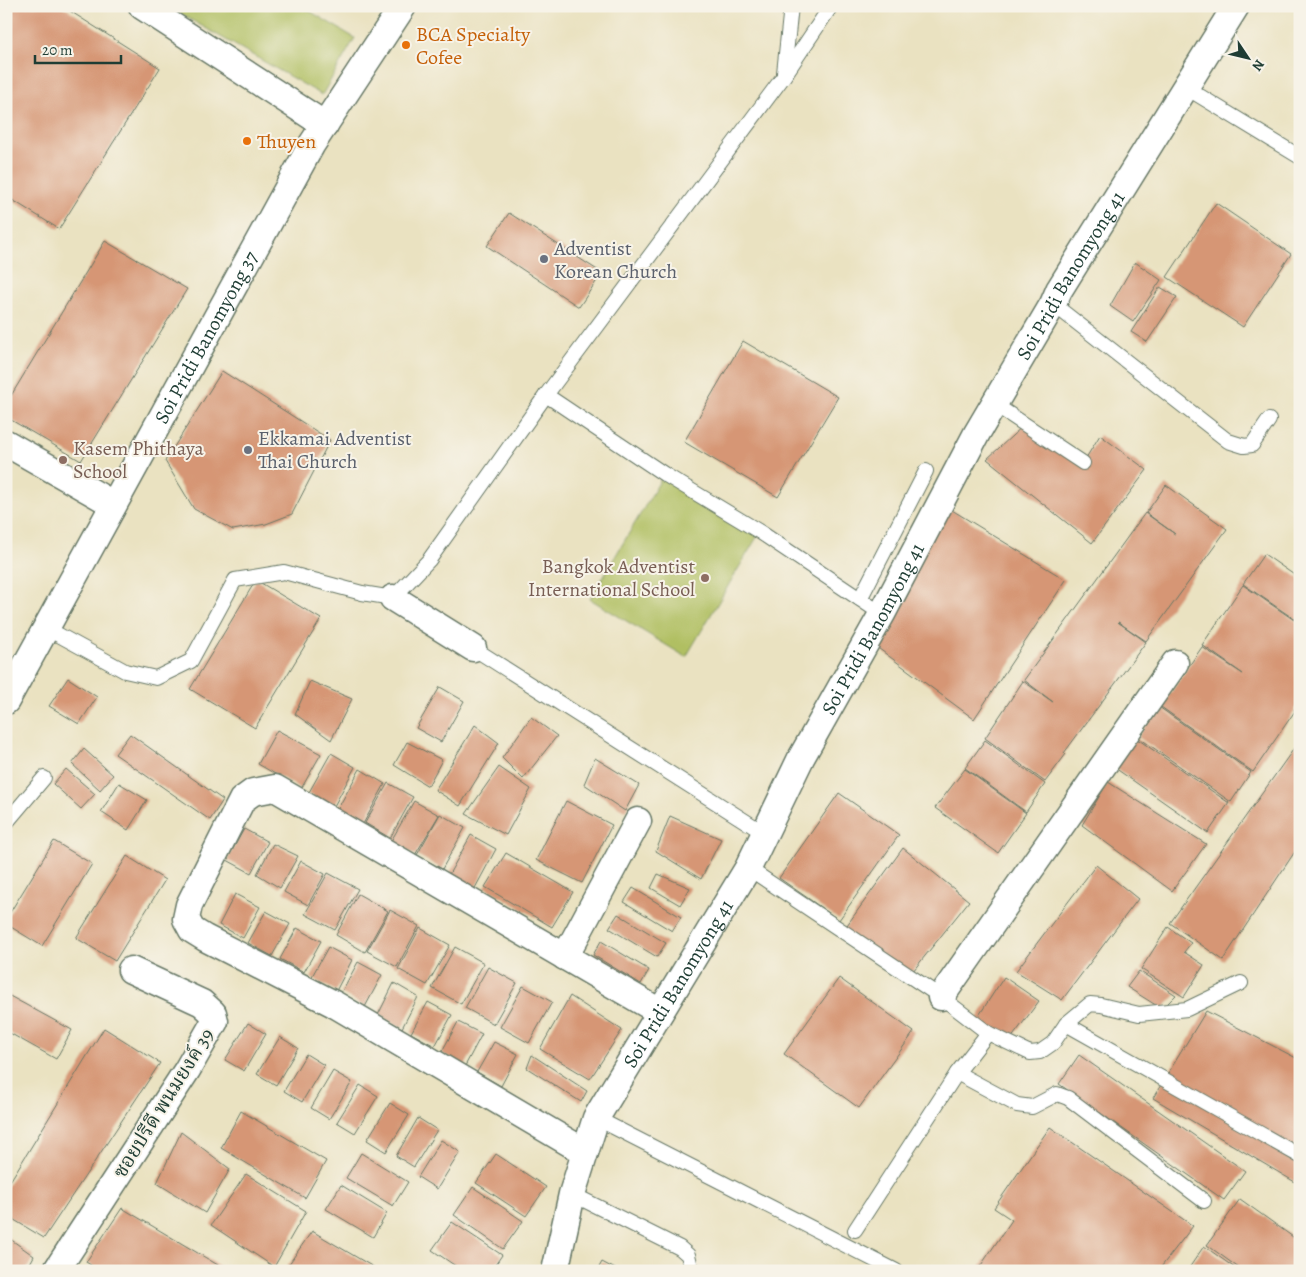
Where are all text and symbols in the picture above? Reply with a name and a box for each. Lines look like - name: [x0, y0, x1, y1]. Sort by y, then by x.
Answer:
- place label: BCA Specialty Cofee: [416, 21, 531, 71]
- scale bar: [35, 32, 121, 64]
- north arrow: [1224, 32, 1274, 82]
- marker: BCA Specialty Cofee: [400, 39, 412, 51]
- text: 20 m: [42, 40, 73, 60]
- text: N: [1248, 56, 1269, 75]
- place label: Thuyen: [257, 128, 316, 155]
- marker: Thuyen: [241, 135, 253, 147]
- street label: Soi Pridi Banomyong 41: [1010, 186, 1131, 365]
- place label: Adventist Korean Church: [553, 235, 678, 285]
- street label: Soi Pridi Banomyong 37: [148, 246, 265, 429]
- marker: Adventist Korean Church: [538, 253, 550, 265]
- place label: Ekkamai Adventist Thai Church: [258, 425, 412, 475]
- place label: Kasem Phithaya School: [73, 435, 204, 485]
- marker: Ekkamai Adventist Thai Church: [242, 444, 254, 456]
- marker: Kasem Phithaya School: [57, 454, 69, 466]
- street label: Soi Pridi Banomyong 41: [815, 538, 931, 720]
- place label: Bangkok Adventist International School: [528, 553, 695, 603]
- marker: Bangkok Adventist International School: [699, 572, 711, 584]
- street label: Soi Pridi Banomyong 41: [617, 894, 740, 1073]
- street label: ซอยปรีดี พนมยงค์ 39: [106, 1023, 220, 1183]

